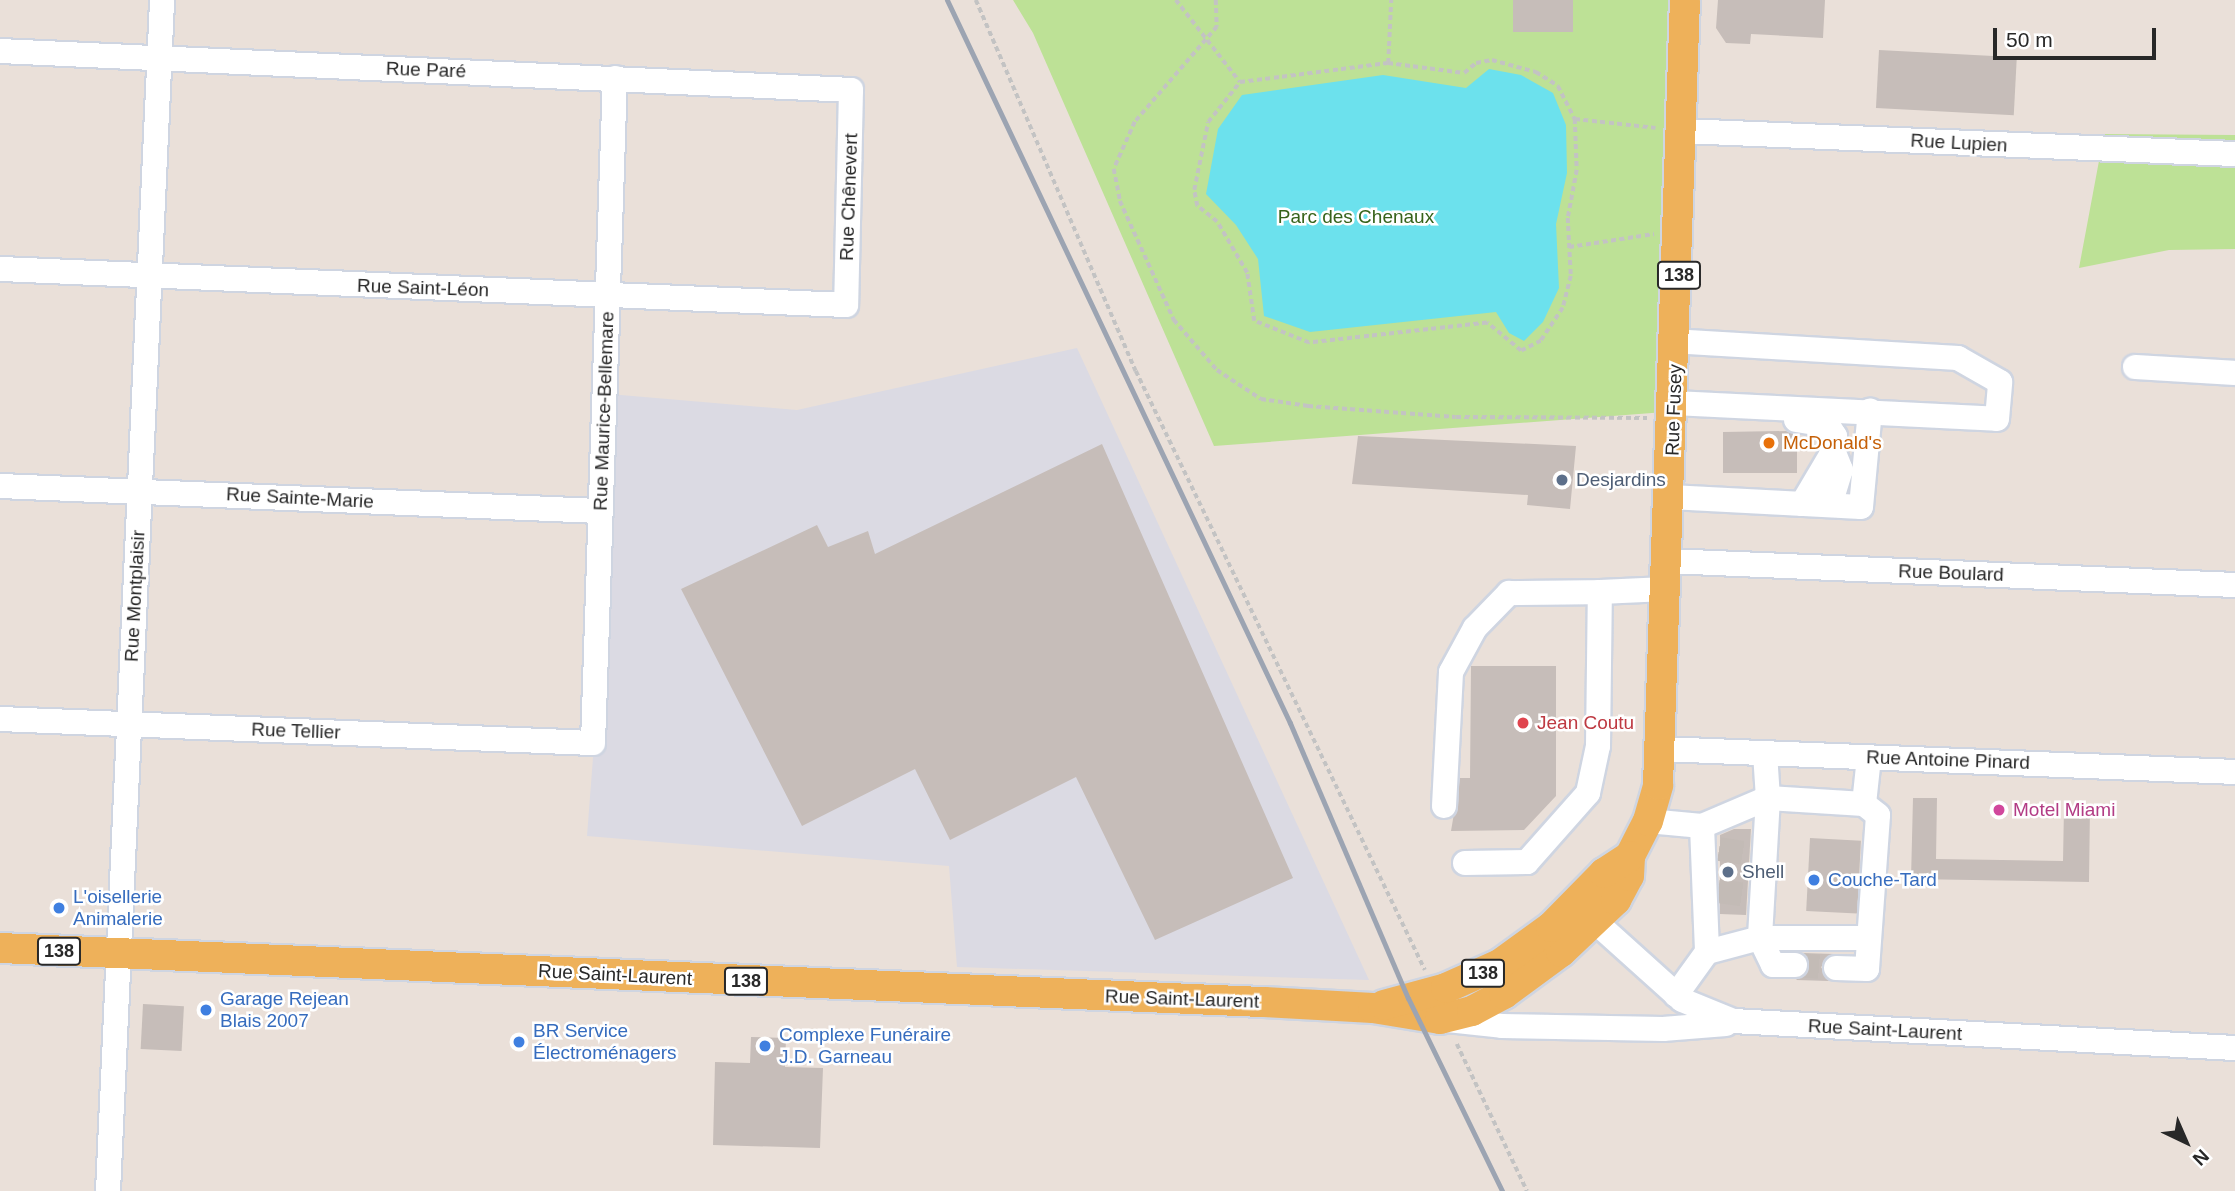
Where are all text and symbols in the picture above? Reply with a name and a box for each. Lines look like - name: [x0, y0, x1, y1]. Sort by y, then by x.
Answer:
- scale bar: [1997, 14, 2160, 58]
- text: 50 m: [2006, 28, 2053, 51]
- street label: Rue Paré: [385, 57, 467, 83]
- street label: Rue Lupien: [1910, 129, 2008, 157]
- street label: Rue Chênevert: [835, 133, 863, 261]
- park label: Parc des Chenaux: [1278, 206, 1434, 228]
- road number: 138: [1656, 260, 1702, 290]
- street label: Rue Saint-Léon: [357, 274, 489, 302]
- street label: Rue Maurice-Bellemare: [589, 311, 619, 511]
- street label: Rue Fusey: [1661, 364, 1687, 456]
- place label: McDonald's: [1783, 432, 1882, 454]
- marker: McDonald's: [1761, 435, 1777, 451]
- place label: Desjardins: [1576, 469, 1666, 491]
- marker: Desjardins: [1554, 472, 1570, 488]
- street label: Rue Sainte-Marie: [226, 483, 374, 513]
- street label: Rue Montplaisir: [120, 529, 150, 663]
- street label: Rue Boulard: [1898, 560, 2004, 586]
- place label: Jean Coutu: [1537, 712, 1634, 734]
- marker: Jean Coutu: [1515, 715, 1531, 731]
- street label: Rue Tellier: [251, 718, 341, 744]
- street label: Rue Antoine Pinard: [1865, 746, 2031, 774]
- place label: Motel Miami: [2013, 799, 2115, 821]
- marker: Motel Miami: [1991, 802, 2007, 818]
- place label: Shell: [1742, 861, 1784, 883]
- marker: Shell: [1720, 864, 1736, 880]
- place label: Couche-Tard: [1828, 869, 1937, 891]
- marker: Couche-Tard: [1806, 872, 1822, 888]
- place label: L'oisellerie Animalerie: [73, 886, 163, 930]
- marker: L'oisellerie Animalerie: [51, 900, 67, 916]
- road number: 138: [36, 936, 82, 966]
- road number: 138: [1460, 958, 1506, 988]
- street label: Rue Saint-Laurent: [537, 960, 693, 990]
- road number: 138: [723, 966, 769, 996]
- street label: Rue Saint-Laurent: [1105, 985, 1259, 1013]
- place label: Garage Rejean Blais 2007: [220, 988, 349, 1032]
- marker: Garage Rejean Blais 2007: [198, 1002, 214, 1018]
- street label: Rue Saint-Laurent: [1807, 1015, 1963, 1045]
- place label: BR Service Électroménagers: [533, 1020, 677, 1064]
- place label: Complexe Funéraire J.D. Garneau: [779, 1024, 951, 1068]
- marker: BR Service Électroménagers: [511, 1034, 527, 1050]
- marker: Complexe Funéraire J.D. Garneau: [757, 1038, 773, 1054]
- north arrow: [2151, 1107, 2221, 1177]
- text: N: [2189, 1145, 2213, 1170]

